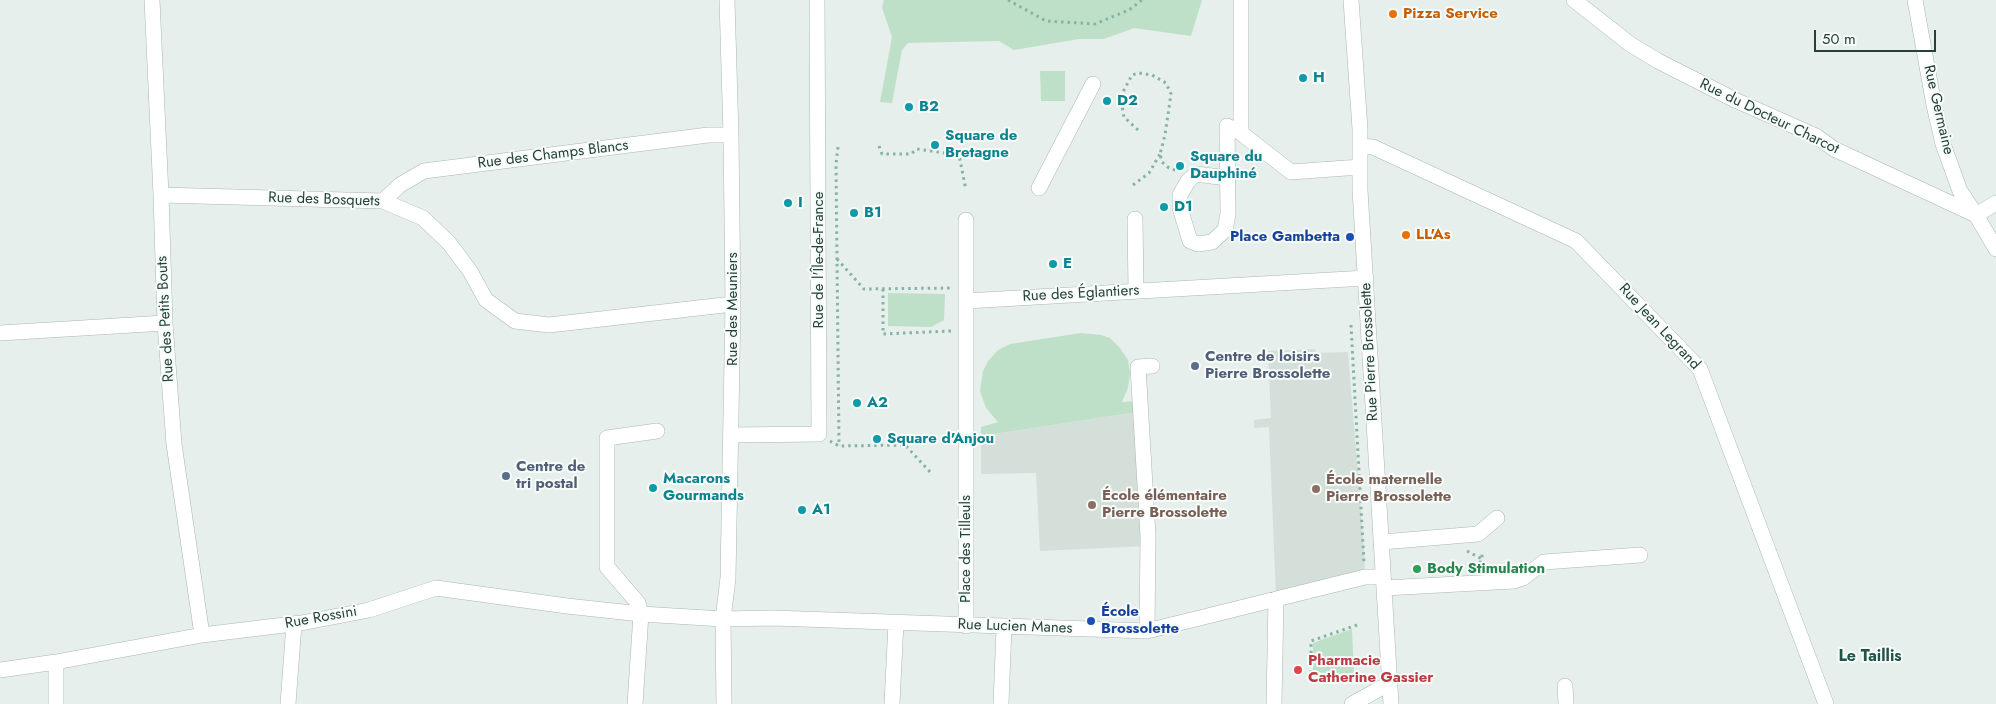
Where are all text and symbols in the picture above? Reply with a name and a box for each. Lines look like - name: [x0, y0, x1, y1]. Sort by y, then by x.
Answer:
- place label: Pizza Service: [1403, 5, 1498, 23]
- marker: Pizza Service: [1387, 8, 1399, 20]
- scale bar: [1816, 20, 1938, 52]
- text: 50 m: [1822, 28, 1856, 50]
- street label: Rue Germaine: [1919, 63, 1957, 157]
- place label: H: [1313, 69, 1325, 87]
- marker: H: [1297, 72, 1309, 84]
- street label: Rue du Docteur Charcot: [1696, 75, 1842, 159]
- place label: D2: [1117, 92, 1138, 110]
- marker: D2: [1101, 95, 1113, 107]
- place label: B2: [919, 98, 939, 116]
- marker: B2: [903, 101, 915, 113]
- place label: Square de Bretagne: [945, 127, 1017, 162]
- street label: Rue des Champs Blancs: [477, 137, 629, 173]
- marker: Square de Bretagne: [929, 139, 941, 151]
- place label: Square du Dauphiné: [1190, 148, 1262, 183]
- marker: Square du Dauphiné: [1174, 160, 1186, 172]
- street label: Rue des Bosquets: [268, 189, 380, 211]
- street label: Rue de l'Île-de-France: [810, 192, 828, 328]
- place label: I: [798, 194, 803, 212]
- marker: I: [782, 197, 794, 209]
- place label: D1: [1174, 198, 1193, 216]
- marker: D1: [1158, 201, 1170, 213]
- place label: B1: [864, 204, 882, 222]
- marker: B1: [848, 207, 860, 219]
- place label: LL'As: [1416, 226, 1451, 244]
- place label: Place Gambetta: [1230, 228, 1340, 246]
- marker: LL'As: [1400, 229, 1412, 241]
- marker: Place Gambetta: [1344, 231, 1356, 243]
- street label: Rue des Meuniers: [724, 252, 742, 366]
- street label: Rue des Petits Bouts: [154, 255, 178, 383]
- place label: E: [1063, 255, 1072, 273]
- marker: E: [1047, 258, 1059, 270]
- street label: Rue Jean Legrand: [1614, 280, 1704, 374]
- street label: Rue des Églantiers: [1022, 282, 1140, 306]
- street label: Rue Pierre Brossolette: [1357, 282, 1383, 422]
- place label: Centre de loisirs Pierre Brossolette: [1205, 348, 1330, 383]
- marker: Centre de loisirs Pierre Brossolette: [1189, 360, 1201, 372]
- place label: A2: [867, 394, 888, 412]
- marker: A2: [851, 397, 863, 409]
- place label: Square d'Anjou: [887, 430, 994, 448]
- marker: Square d'Anjou: [871, 433, 883, 445]
- place label: Centre de tri postal: [516, 458, 585, 493]
- marker: Centre de tri postal: [500, 470, 512, 482]
- place label: Macarons Gourmands: [663, 470, 744, 505]
- place label: École maternelle Pierre Brossolette: [1326, 471, 1451, 506]
- marker: Macarons Gourmands: [647, 482, 659, 494]
- marker: École maternelle Pierre Brossolette: [1310, 483, 1322, 495]
- place label: École élémentaire Pierre Brossolette: [1102, 487, 1227, 522]
- street label: Place des Tilleuls: [957, 495, 975, 603]
- marker: École élémentaire Pierre Brossolette: [1086, 499, 1098, 511]
- place label: A1: [812, 501, 831, 519]
- marker: A1: [796, 504, 808, 516]
- place label: Body Stimulation: [1427, 560, 1545, 578]
- marker: Body Stimulation: [1411, 563, 1423, 575]
- street label: Rue Rossini: [284, 603, 358, 633]
- place label: École Brossolette: [1101, 603, 1179, 638]
- marker: École Brossolette: [1085, 615, 1097, 627]
- street label: Rue Lucien Manes: [957, 616, 1073, 638]
- district label: Le Taillis: [1838, 647, 1902, 667]
- place label: Pharmacie Catherine Gassier: [1308, 652, 1433, 687]
- marker: Pharmacie Catherine Gassier: [1292, 664, 1304, 676]

